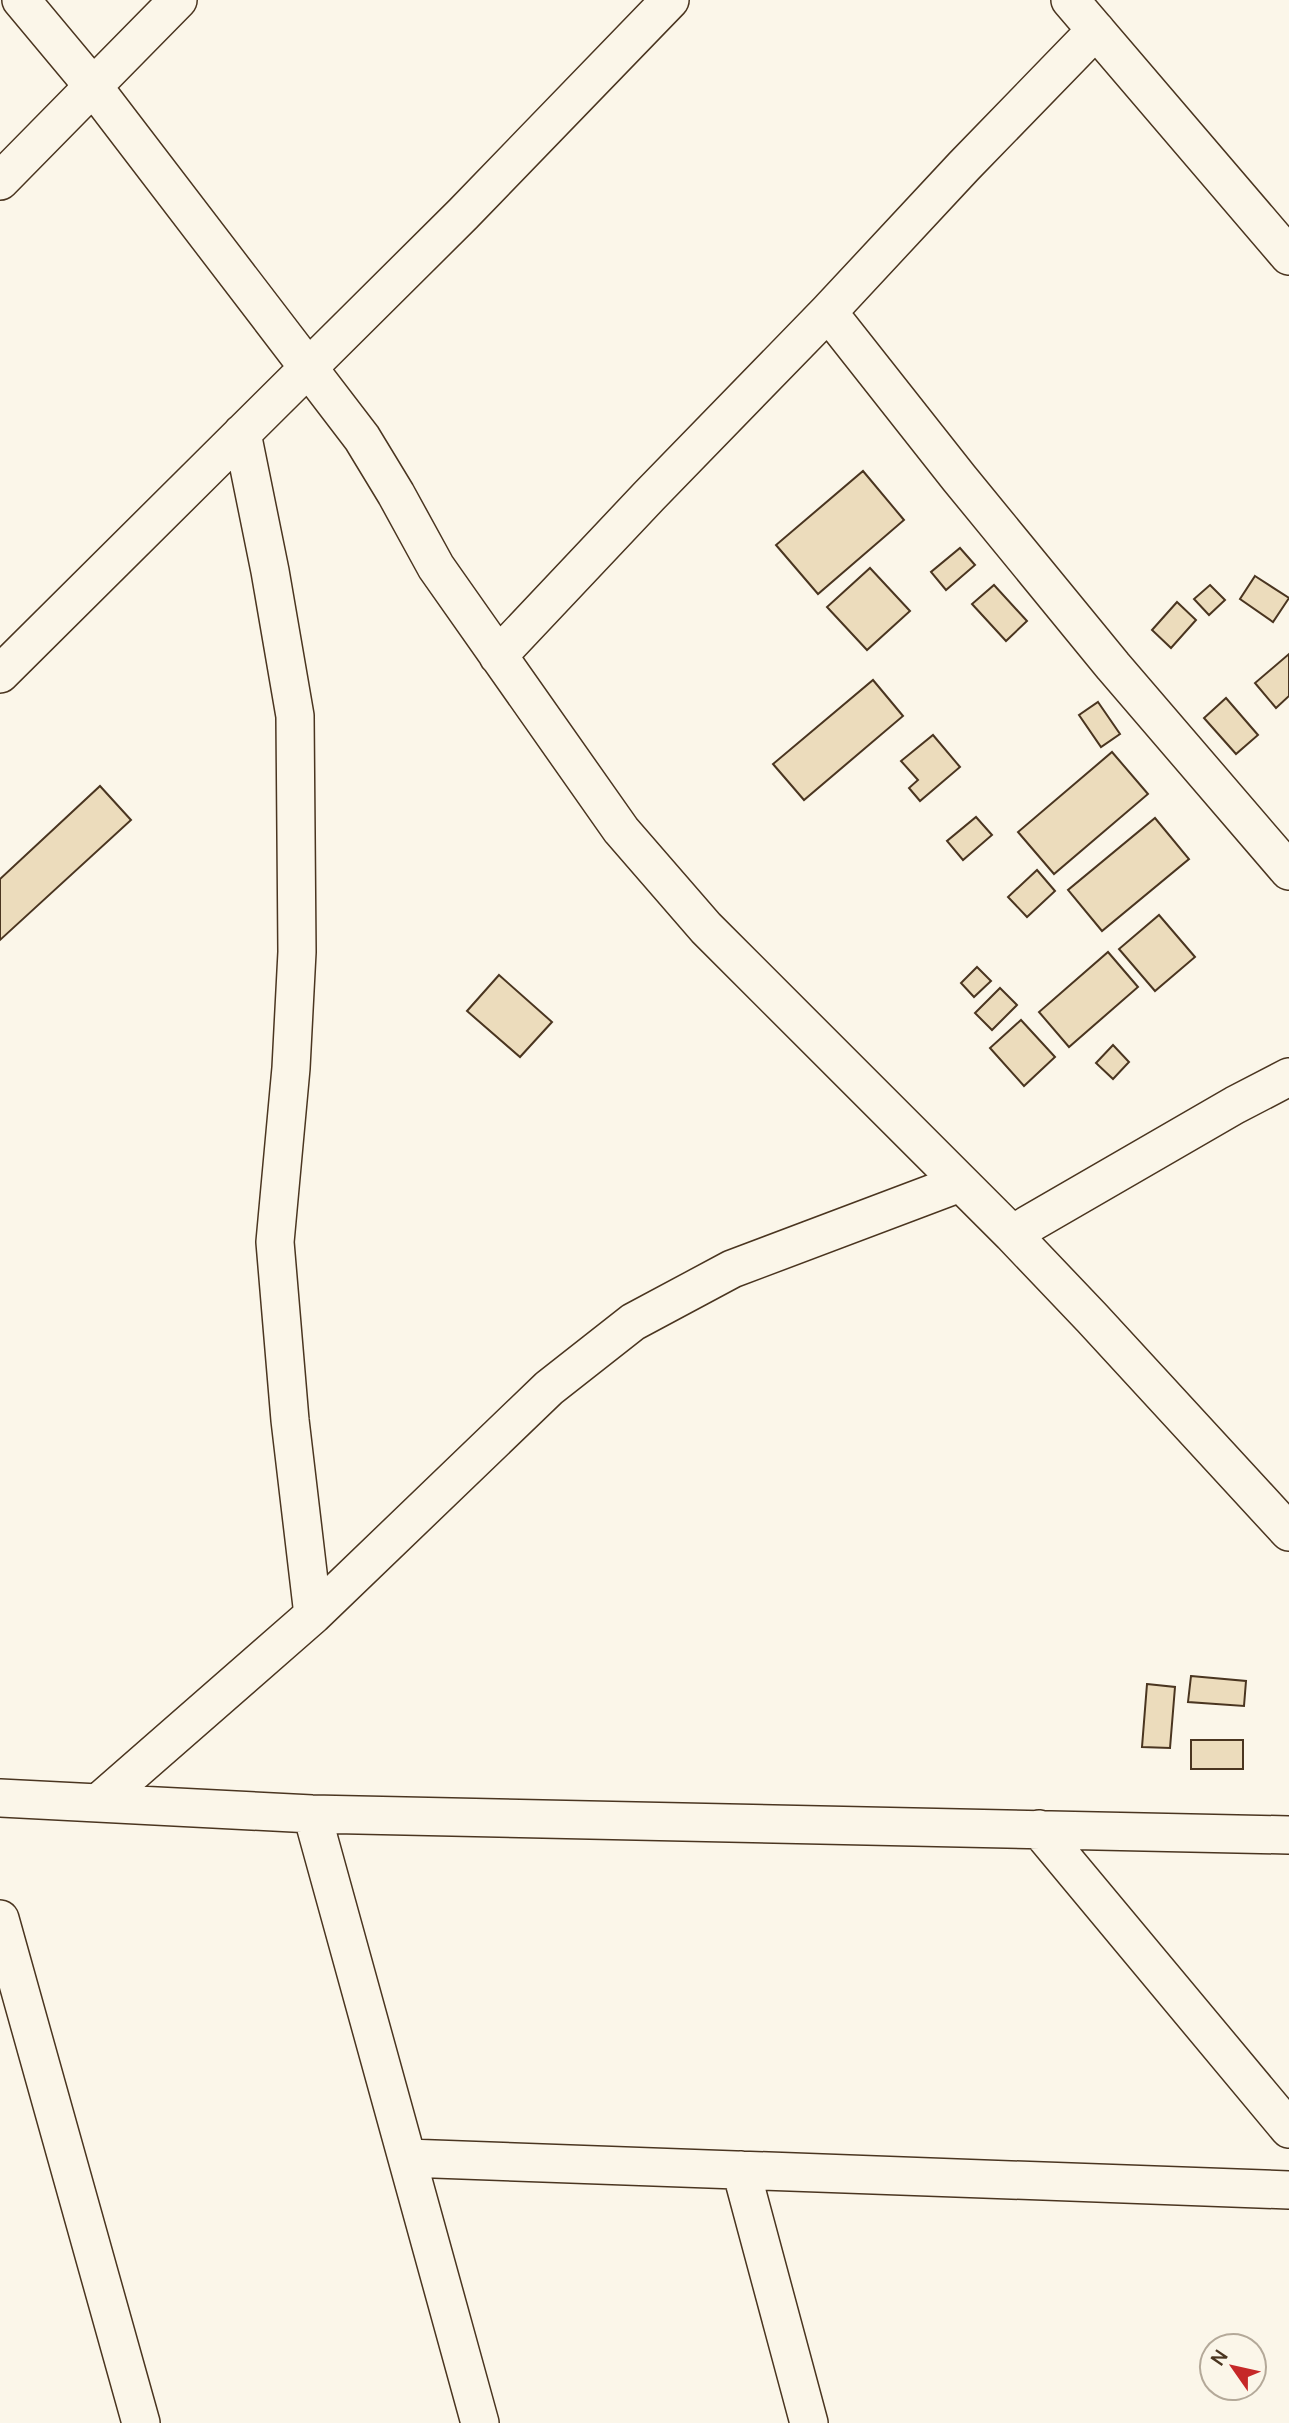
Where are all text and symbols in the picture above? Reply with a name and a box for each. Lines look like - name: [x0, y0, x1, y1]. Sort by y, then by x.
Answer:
- north arrow: [1198, 2332, 1268, 2402]
- text: N: [1204, 2345, 1234, 2370]

